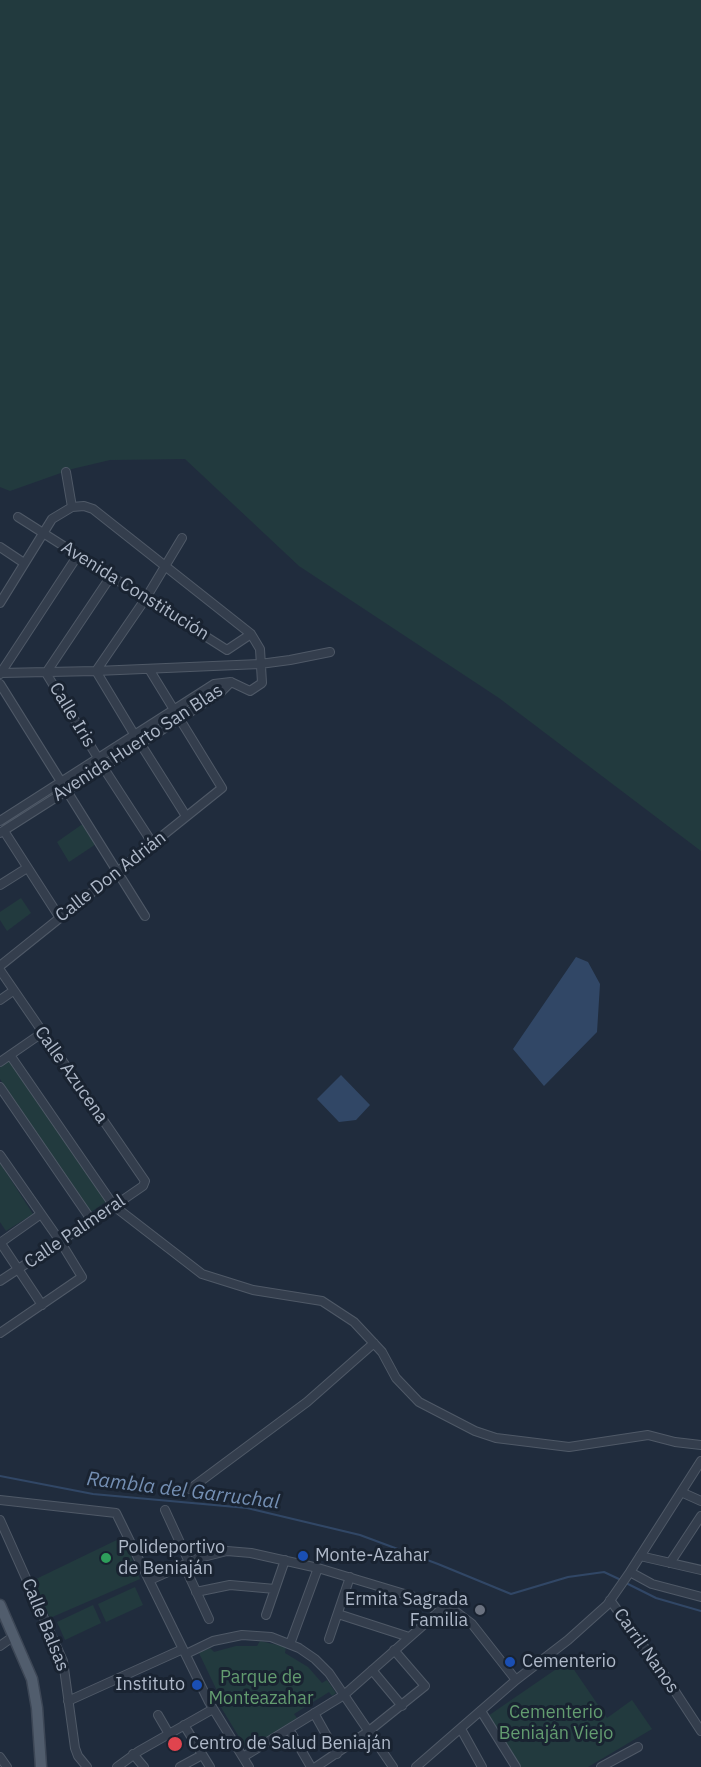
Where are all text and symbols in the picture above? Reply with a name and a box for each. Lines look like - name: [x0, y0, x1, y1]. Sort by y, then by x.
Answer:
- street label: Avenida Constitución: [57, 537, 213, 645]
- street label: Calle Iris: [44, 679, 100, 751]
- street label: Avenida Huerto San Blas: [49, 680, 227, 806]
- street label: Calle Don Adrián: [51, 827, 171, 927]
- street label: Calle Azucena: [30, 1022, 112, 1128]
- street label: Calle Palmeral: [21, 1190, 129, 1274]
- water label: Rambla del Garruchal: [85, 1467, 281, 1515]
- place label: Polideportivo de Beniaján: [118, 1537, 225, 1580]
- place label: Monte-Azahar: [315, 1545, 429, 1567]
- marker: Monte-Azahar: [296, 1549, 310, 1563]
- marker: Polideportivo de Beniaján: [99, 1551, 113, 1565]
- street label: Calle Balsas: [17, 1576, 73, 1674]
- place label: Ermita Sagrada Familia: [345, 1589, 468, 1632]
- marker: Ermita Sagrada Familia: [473, 1603, 487, 1617]
- street label: Carril Nanos: [609, 1604, 683, 1698]
- place label: Cementerio: [522, 1651, 616, 1673]
- marker: Cementerio: [503, 1655, 517, 1669]
- park label: Parque de Monteazahar: [208, 1667, 314, 1710]
- place label: Instituto: [115, 1674, 185, 1696]
- marker: Instituto: [190, 1678, 204, 1692]
- park label: Cementerio Beniaján Viejo: [499, 1702, 613, 1744]
- place label: Centro de Salud Beniaján: [188, 1733, 391, 1755]
- marker: Centro de Salud Beniaján: [166, 1735, 184, 1753]

